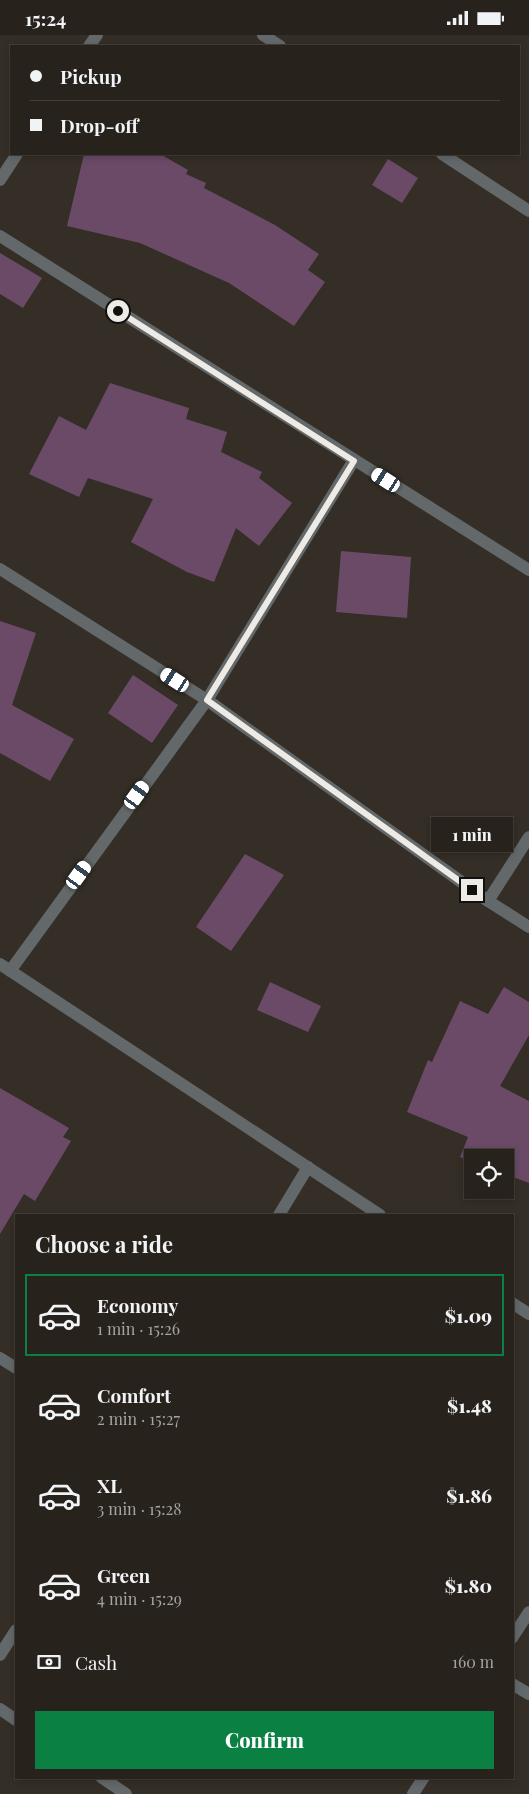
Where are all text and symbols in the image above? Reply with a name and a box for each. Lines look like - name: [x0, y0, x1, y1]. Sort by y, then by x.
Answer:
- text: 15:24: [25, 5, 66, 31]
- text: Pickup: [60, 63, 122, 89]
- text: Drop-off: [60, 112, 138, 138]
- route start: [107, 300, 129, 322]
- car: [369, 466, 402, 494]
- car: [158, 666, 191, 694]
- car: [122, 778, 151, 812]
- callout: 1 min: [431, 817, 513, 853]
- text: 1 min: [452, 824, 492, 845]
- car: [64, 858, 93, 892]
- route end: [461, 879, 483, 901]
- map controls: [464, 1149, 514, 1199]
- button: locate: [464, 1149, 514, 1199]
- text: Choose a ride: [35, 1229, 173, 1259]
- text: Economy: [97, 1292, 178, 1318]
- icon: car: [37, 1293, 82, 1338]
- text: $1.09: [445, 1302, 492, 1328]
- text: 1 min · 15:26: [97, 1318, 180, 1339]
- text: Comfort: [97, 1382, 171, 1408]
- icon: car: [37, 1383, 82, 1428]
- text: $1.48: [447, 1392, 492, 1418]
- text: 2 min · 15:27: [97, 1408, 180, 1429]
- text: XL: [97, 1472, 122, 1498]
- icon: car: [37, 1473, 82, 1518]
- text: $1.86: [446, 1482, 492, 1508]
- text: 3 min · 15:28: [97, 1498, 181, 1519]
- text: Green: [97, 1562, 150, 1588]
- icon: car: [37, 1563, 82, 1608]
- text: $1.80: [445, 1572, 492, 1598]
- text: 4 min · 15:29: [97, 1588, 182, 1609]
- icon: cash: [35, 1648, 63, 1676]
- text: Cash: [75, 1649, 117, 1675]
- text: 160 m: [452, 1651, 494, 1672]
- button: Confirm: [35, 1711, 494, 1769]

